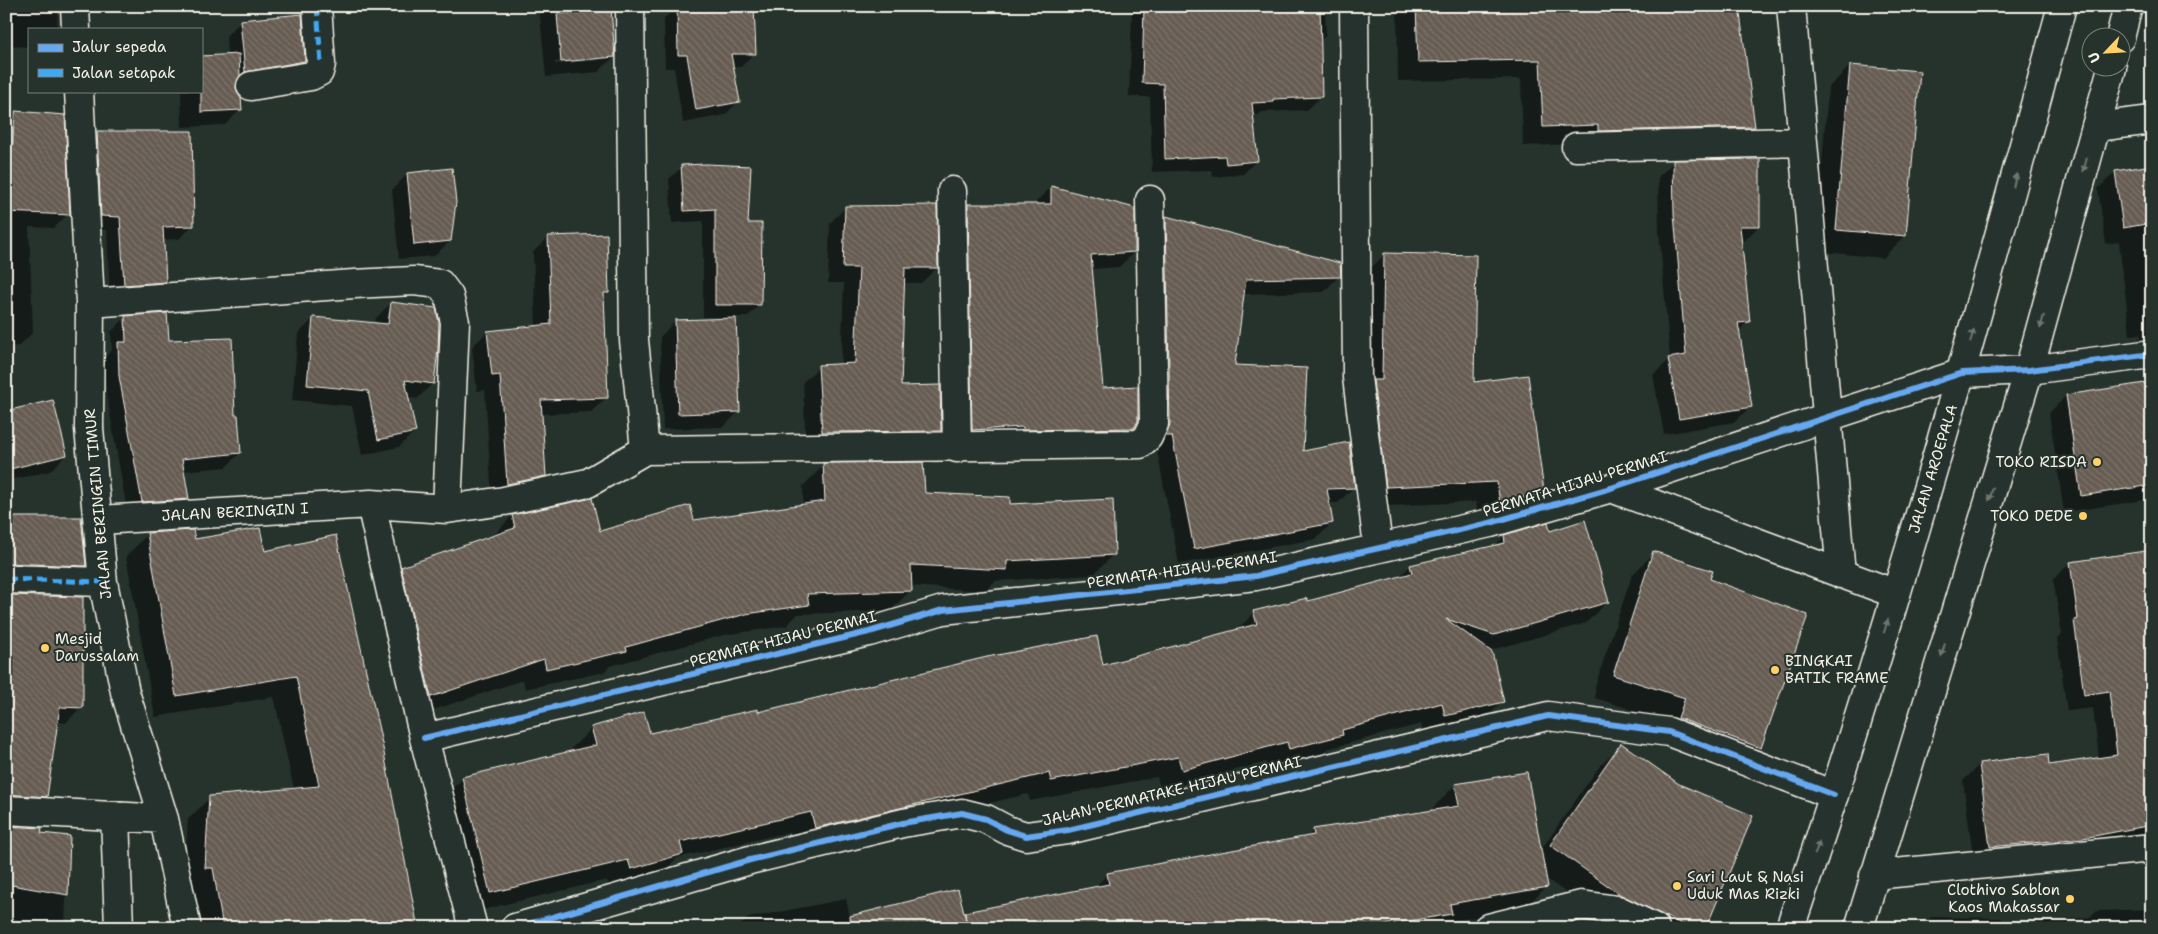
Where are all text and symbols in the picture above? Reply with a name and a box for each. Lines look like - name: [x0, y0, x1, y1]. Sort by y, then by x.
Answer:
- legend: [28, 28, 202, 92]
- north arrow: [2080, 28, 2130, 78]
- text: Jalur sepeda: [72, 37, 167, 57]
- text: U: [2084, 49, 2104, 66]
- text: Jalan setapak: [72, 63, 176, 83]
- one-way arrow: [2081, 158, 2089, 173]
- one-way arrow: [2011, 172, 2019, 187]
- one-way arrow: [2038, 314, 2046, 329]
- one-way arrow: [1968, 329, 1976, 344]
- street label: JALAN AROEPALA: [1904, 402, 1962, 536]
- street label: JALAN BERINGIN TIMUR: [80, 408, 116, 600]
- street label: PERMATA HIJAU PERMAI: [1480, 446, 1670, 522]
- place label: TOKO RISDA: [1995, 452, 2087, 472]
- marker: TOKO RISDA: [2091, 456, 2103, 468]
- one-way arrow: [1986, 487, 1994, 502]
- street label: JALAN BERINGIN I: [161, 498, 309, 526]
- place label: TOKO DEDE: [1990, 506, 2073, 526]
- marker: TOKO DEDE: [2077, 510, 2089, 522]
- street label: PERMATA HIJAU PERMAI: [1086, 547, 1278, 593]
- street label: PERMATA HIJAU PERMAI: [688, 606, 878, 672]
- one-way arrow: [1882, 619, 1890, 634]
- place label: Mesjid Darussalam: [55, 629, 139, 666]
- marker: Mesjid Darussalam: [39, 642, 51, 654]
- one-way arrow: [1938, 642, 1946, 657]
- place label: BINGKAI BATIK FRAME: [1785, 651, 1889, 688]
- marker: BINGKAI BATIK FRAME: [1769, 664, 1781, 676]
- street label: JALAN PERMATAKE HIJAU PERMAI: [1040, 751, 1304, 831]
- one-way arrow: [1814, 841, 1821, 856]
- place label: Sari Laut & Nasi Uduk Mas Rizki: [1687, 867, 1804, 904]
- marker: Sari Laut & Nasi Uduk Mas Rizki: [1671, 880, 1683, 892]
- place label: Clothivo Sablon Kaos Makassar: [1947, 880, 2060, 917]
- marker: Clothivo Sablon Kaos Makassar: [2064, 893, 2076, 905]

